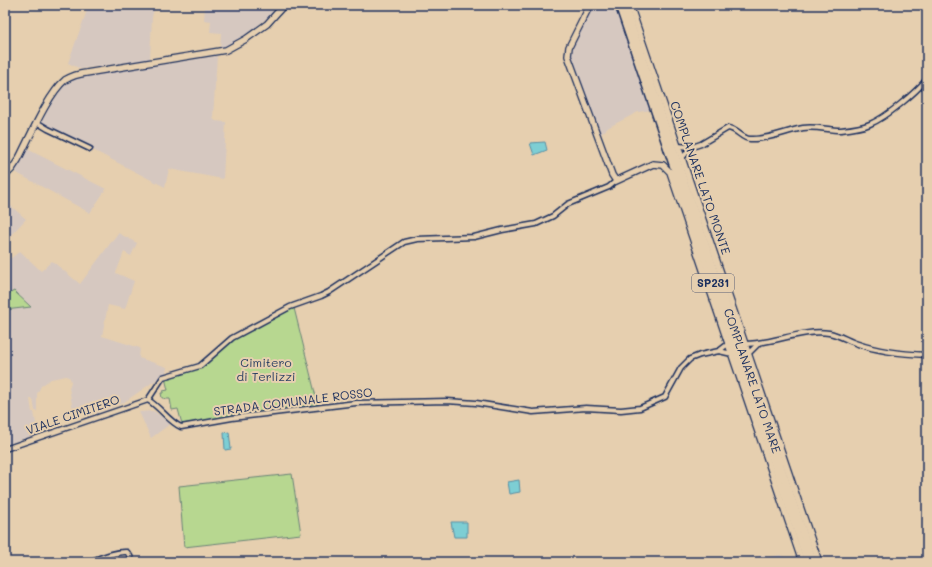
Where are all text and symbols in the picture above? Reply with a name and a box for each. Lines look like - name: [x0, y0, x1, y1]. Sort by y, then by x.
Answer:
- street label: COMPLANARE LATO MONTE: [667, 99, 735, 257]
- road number: SP231: [692, 274, 734, 292]
- street label: COMPLANARE LATO MARE: [721, 306, 785, 455]
- park label: Cimitero di Terlizzi: [237, 354, 295, 384]
- street label: STRADA COMUNALE ROSSO: [213, 383, 373, 419]
- street label: VIALE CIMITERO: [24, 391, 121, 438]

